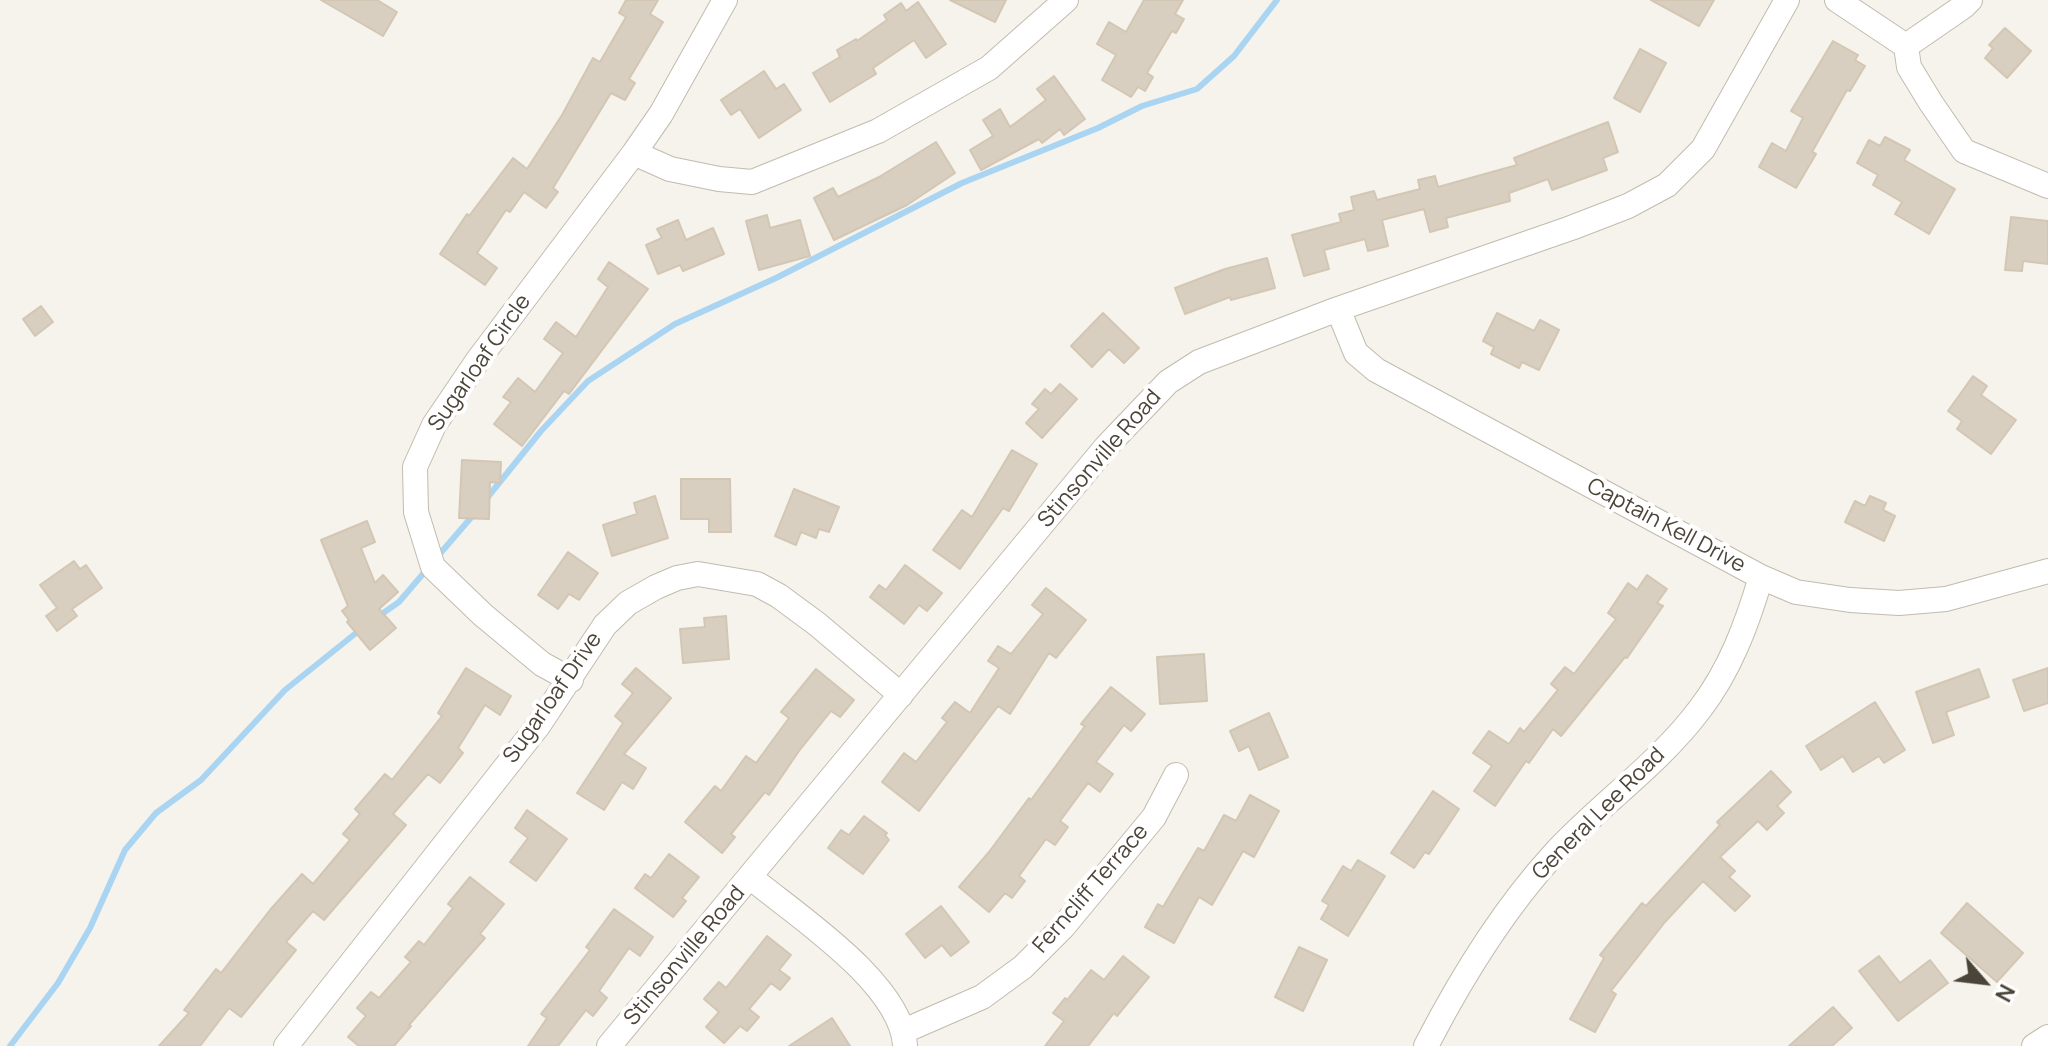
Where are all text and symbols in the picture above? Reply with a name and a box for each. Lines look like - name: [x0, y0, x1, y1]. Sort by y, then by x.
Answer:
- street label: Sugarloaf Circle: [423, 290, 537, 436]
- street label: Stinsonville Road: [1033, 385, 1167, 533]
- street label: Captain Kell Drive: [1582, 473, 1750, 579]
- street label: Sugarloaf Drive: [498, 627, 608, 769]
- street label: General Lee Road: [1527, 742, 1671, 886]
- street label: Ferncliff Terrace: [1028, 819, 1154, 959]
- street label: Stinsonville Road: [619, 881, 751, 1031]
- north arrow: [1944, 942, 2024, 1022]
- text: N: [1988, 979, 2022, 1007]

